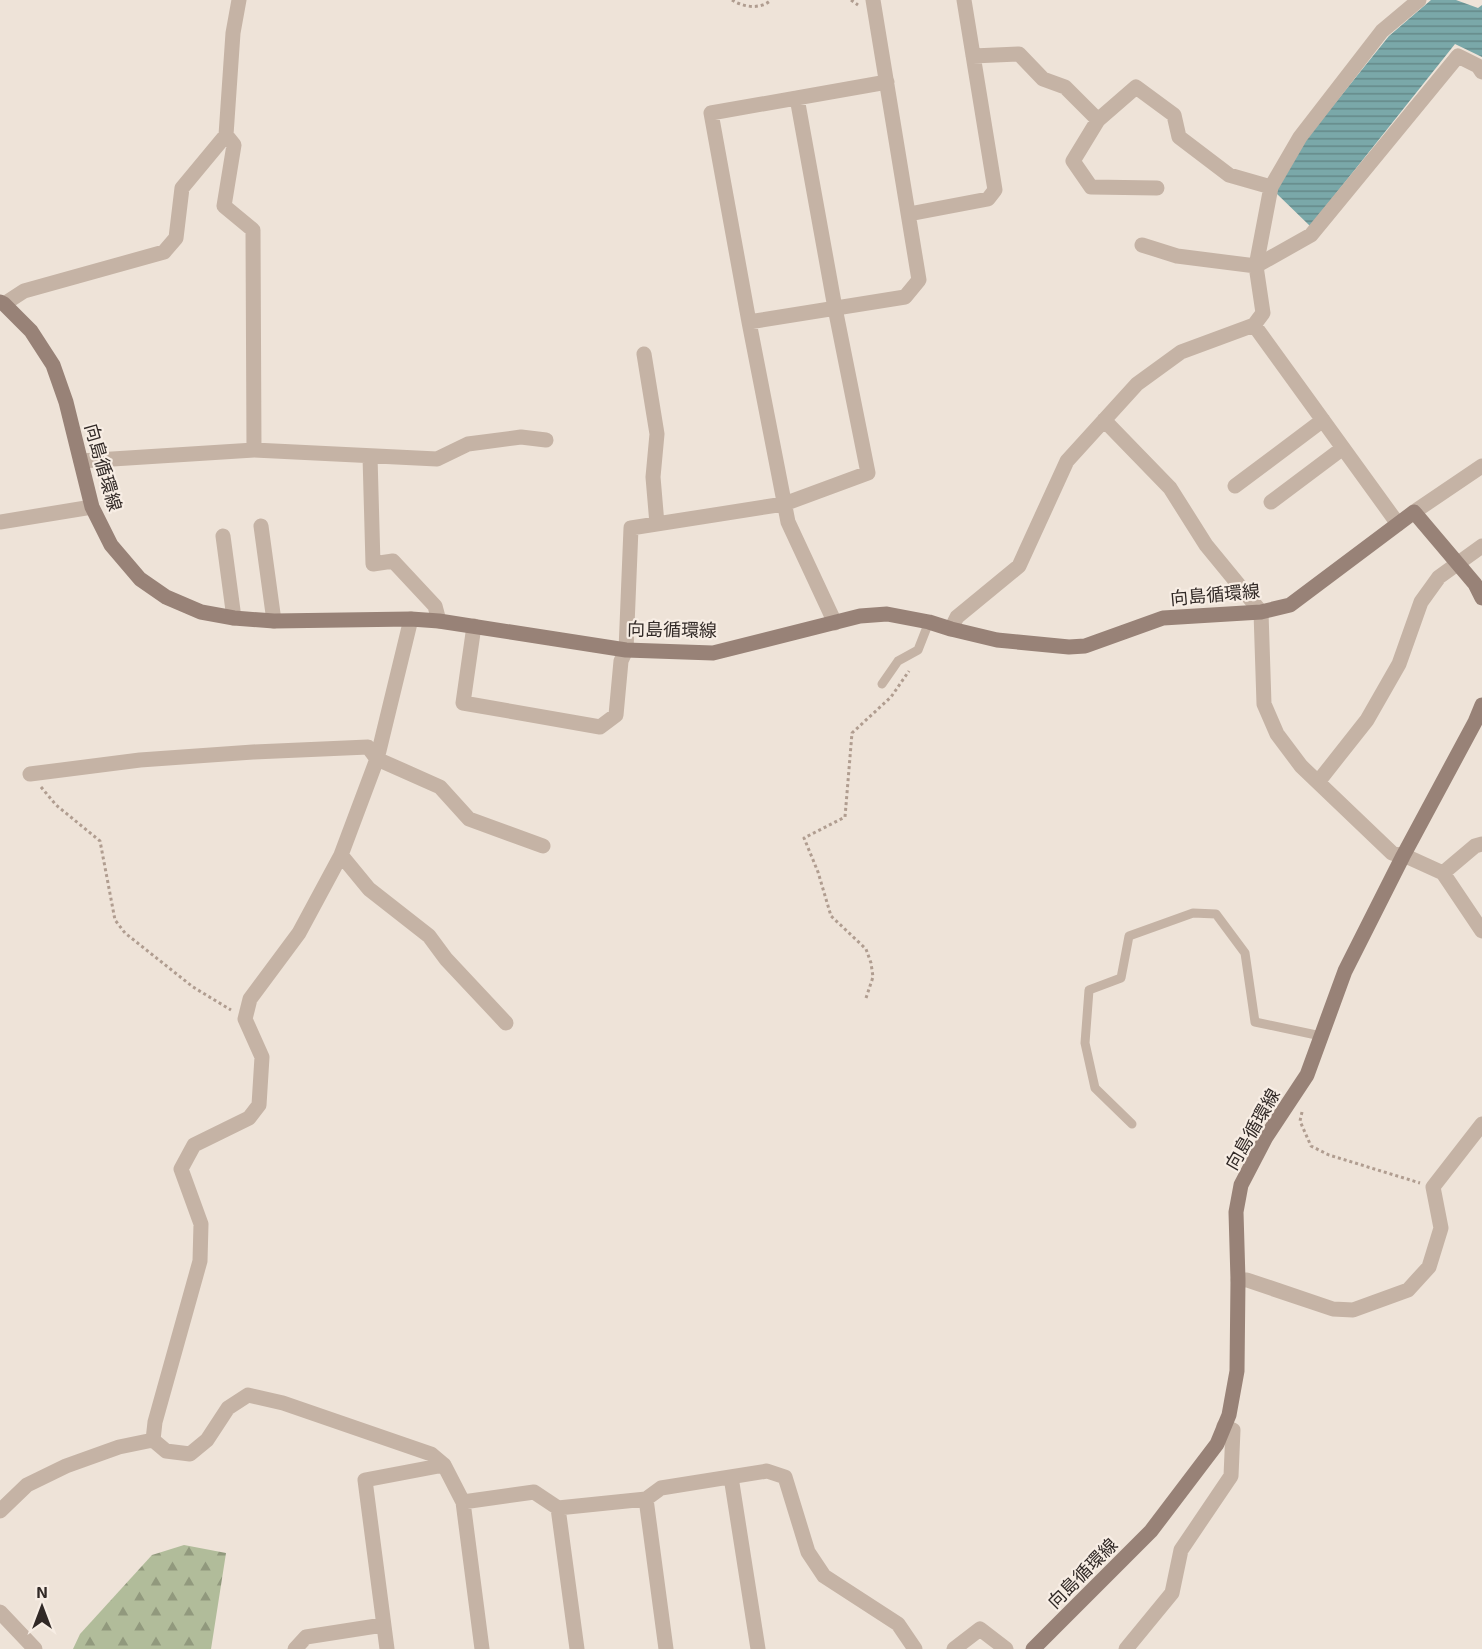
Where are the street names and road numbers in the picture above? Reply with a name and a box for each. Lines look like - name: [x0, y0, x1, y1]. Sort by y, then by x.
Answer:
- street label: 向島循環線: [81, 421, 127, 513]
- street label: 向島循環線: [1169, 579, 1261, 609]
- street label: 向島循環線: [627, 617, 717, 641]
- street label: 向島循環線: [1220, 1085, 1284, 1173]
- street label: 向島循環線: [1042, 1533, 1122, 1613]

